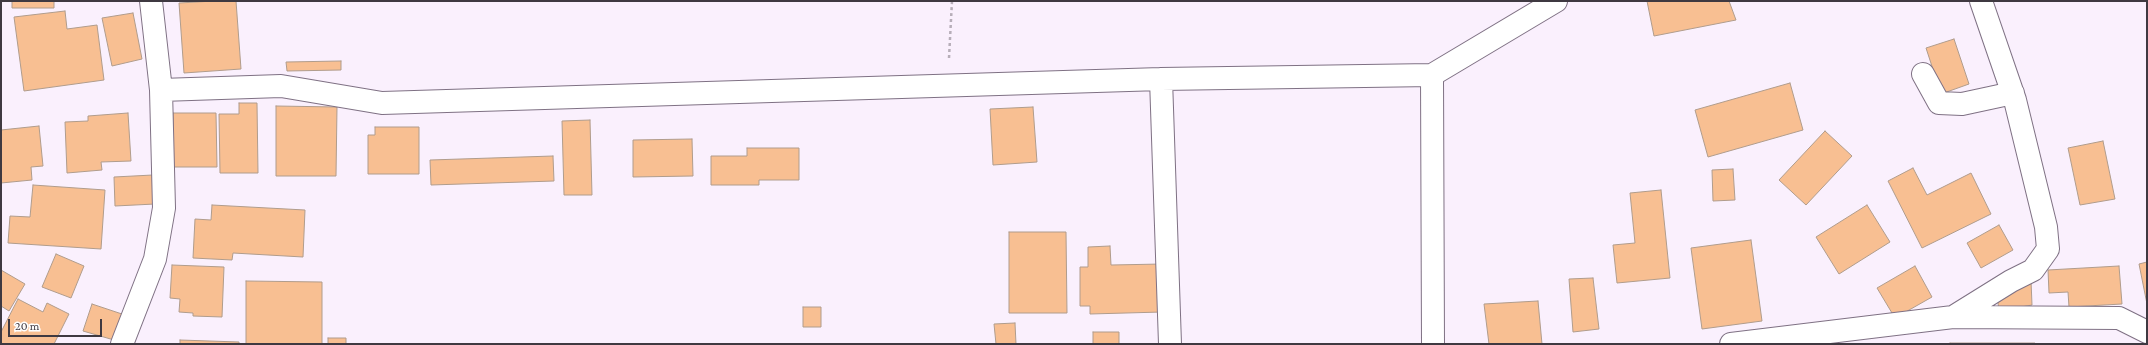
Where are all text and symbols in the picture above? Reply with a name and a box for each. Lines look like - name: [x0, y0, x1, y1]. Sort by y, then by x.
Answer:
- scale bar: [10, 311, 104, 337]
- text: 20 m: [15, 319, 39, 333]

